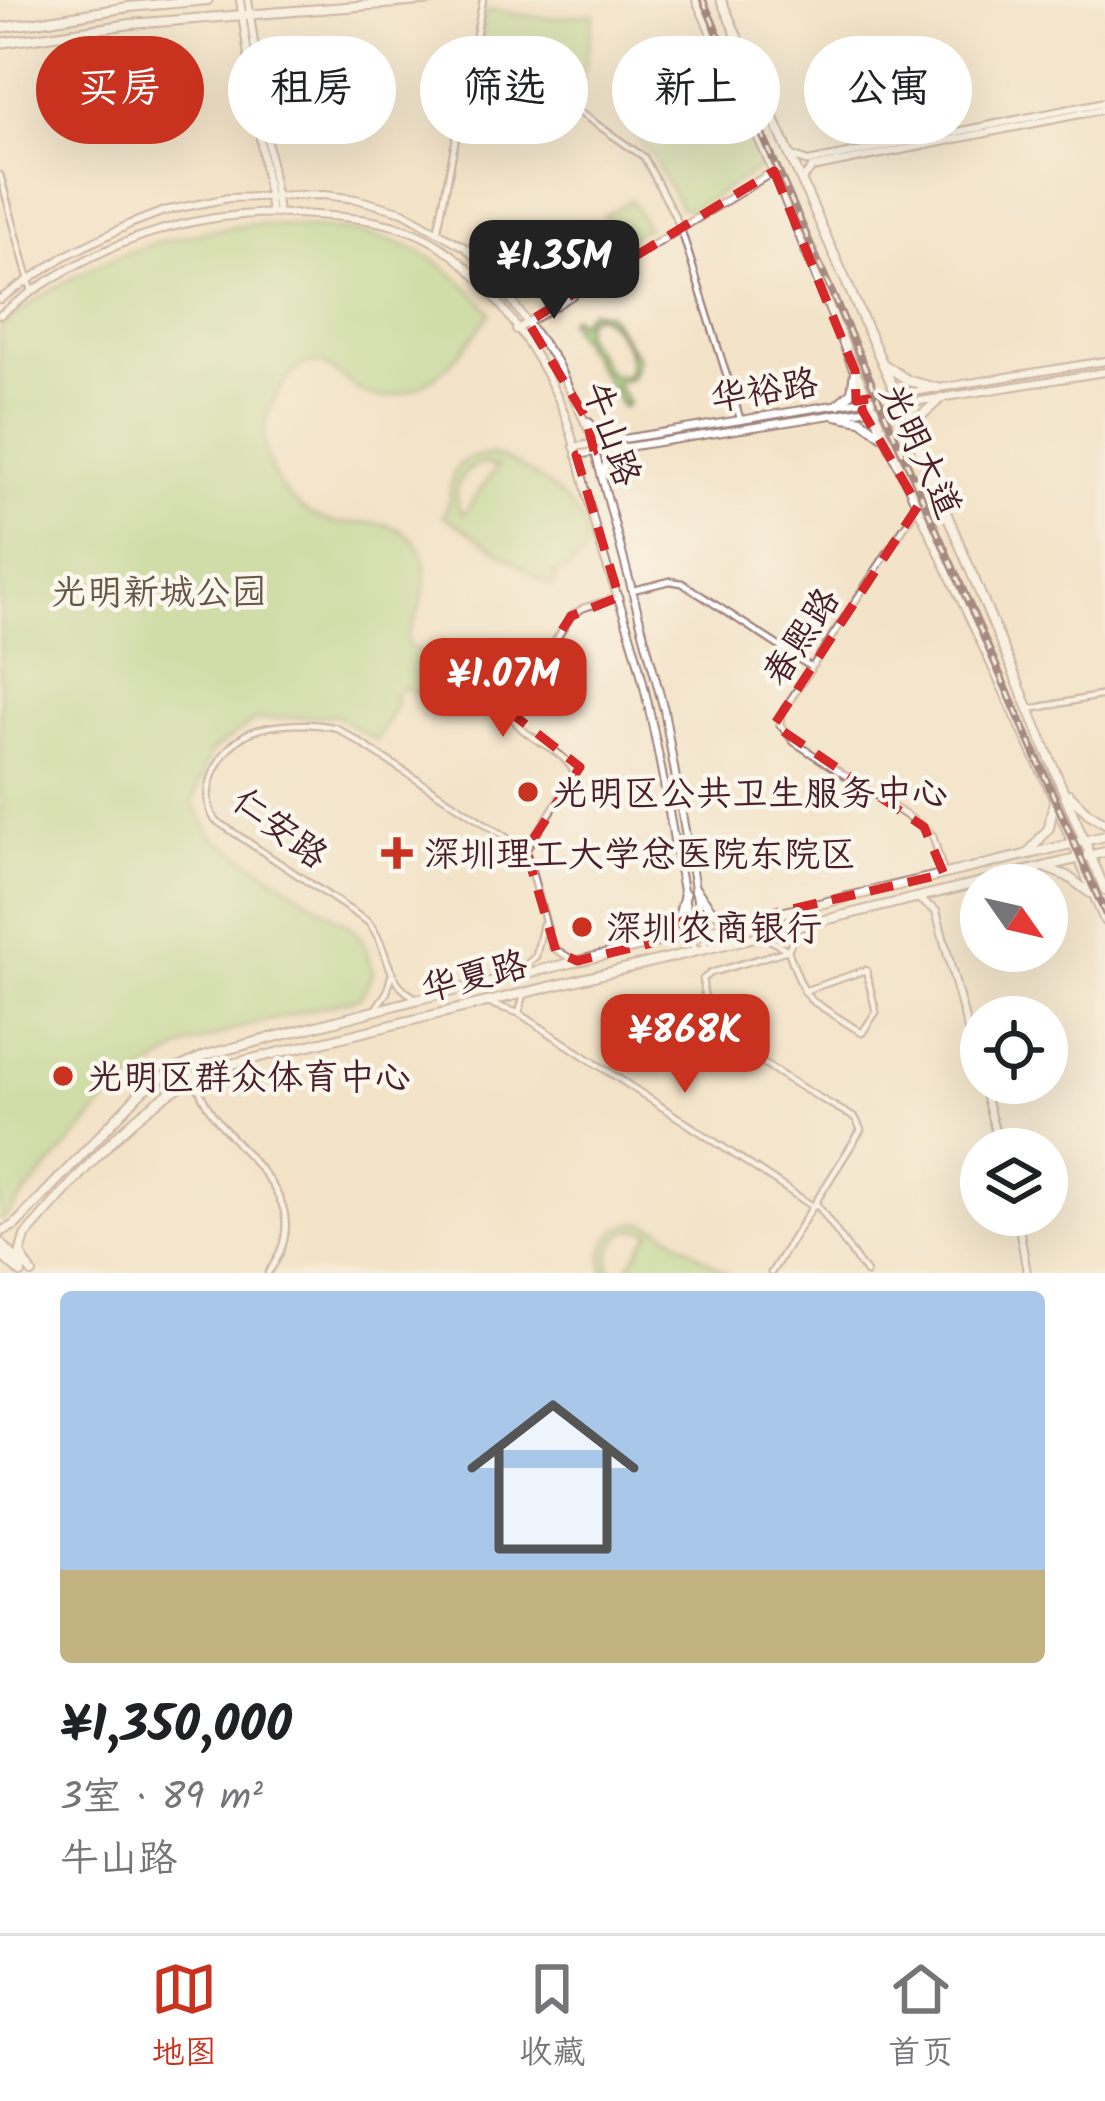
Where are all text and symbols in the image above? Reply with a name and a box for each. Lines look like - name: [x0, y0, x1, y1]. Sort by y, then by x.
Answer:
- chip: 买房: [36, 36, 204, 144]
- chip: 租房: [228, 36, 396, 144]
- chip: 筛选: [420, 36, 588, 144]
- chip: 新上: [612, 36, 780, 144]
- chip: 公寓: [804, 36, 972, 144]
- pin: ¥1.35M: [456, 220, 652, 322]
- text: ¥1.35M: [496, 228, 612, 290]
- street label: 华裕路: [707, 356, 822, 429]
- street label: 牛山路: [565, 374, 654, 494]
- street label: 光明大道: [863, 374, 975, 529]
- park label: 光明新城公园: [51, 566, 267, 623]
- street label: 春熙路: [750, 577, 856, 699]
- pin: ¥1.07M: [405, 638, 601, 740]
- text: ¥1.07M: [447, 646, 559, 708]
- place label: 光明区公共卫生服务中心: [552, 767, 948, 824]
- street label: 仁安路: [219, 775, 339, 885]
- marker: 光明区公共卫生服务中心: [515, 779, 541, 805]
- place label: 深圳理工大学总医院东院区: [424, 828, 856, 885]
- marker: 深圳理工大学总医院东院区: [381, 837, 413, 869]
- north arrow: [960, 864, 1068, 972]
- map controls: [960, 864, 1068, 1236]
- place label: 深圳农商银行: [606, 902, 822, 959]
- marker: 深圳农商银行: [569, 914, 595, 940]
- street label: 华夏路: [416, 938, 534, 1019]
- pin: ¥868K: [601, 994, 769, 1096]
- button: locate: [960, 996, 1068, 1104]
- text: ¥868K: [628, 1002, 742, 1064]
- place label: 光明区群众体育中心: [87, 1051, 411, 1108]
- marker: 光明区群众体育中心: [50, 1063, 76, 1089]
- button: layers: [960, 1128, 1068, 1236]
- icon: home: [445, 1369, 661, 1585]
- text: ¥1,350,000: [60, 1687, 292, 1768]
- text: 3室 · 89 m²: [60, 1768, 263, 1830]
- text: 牛山路: [60, 1830, 177, 1892]
- tab: 地图: [151, 1956, 217, 2081]
- tab: 收藏: [519, 1956, 585, 2081]
- tab: 首页: [888, 1956, 954, 2081]

